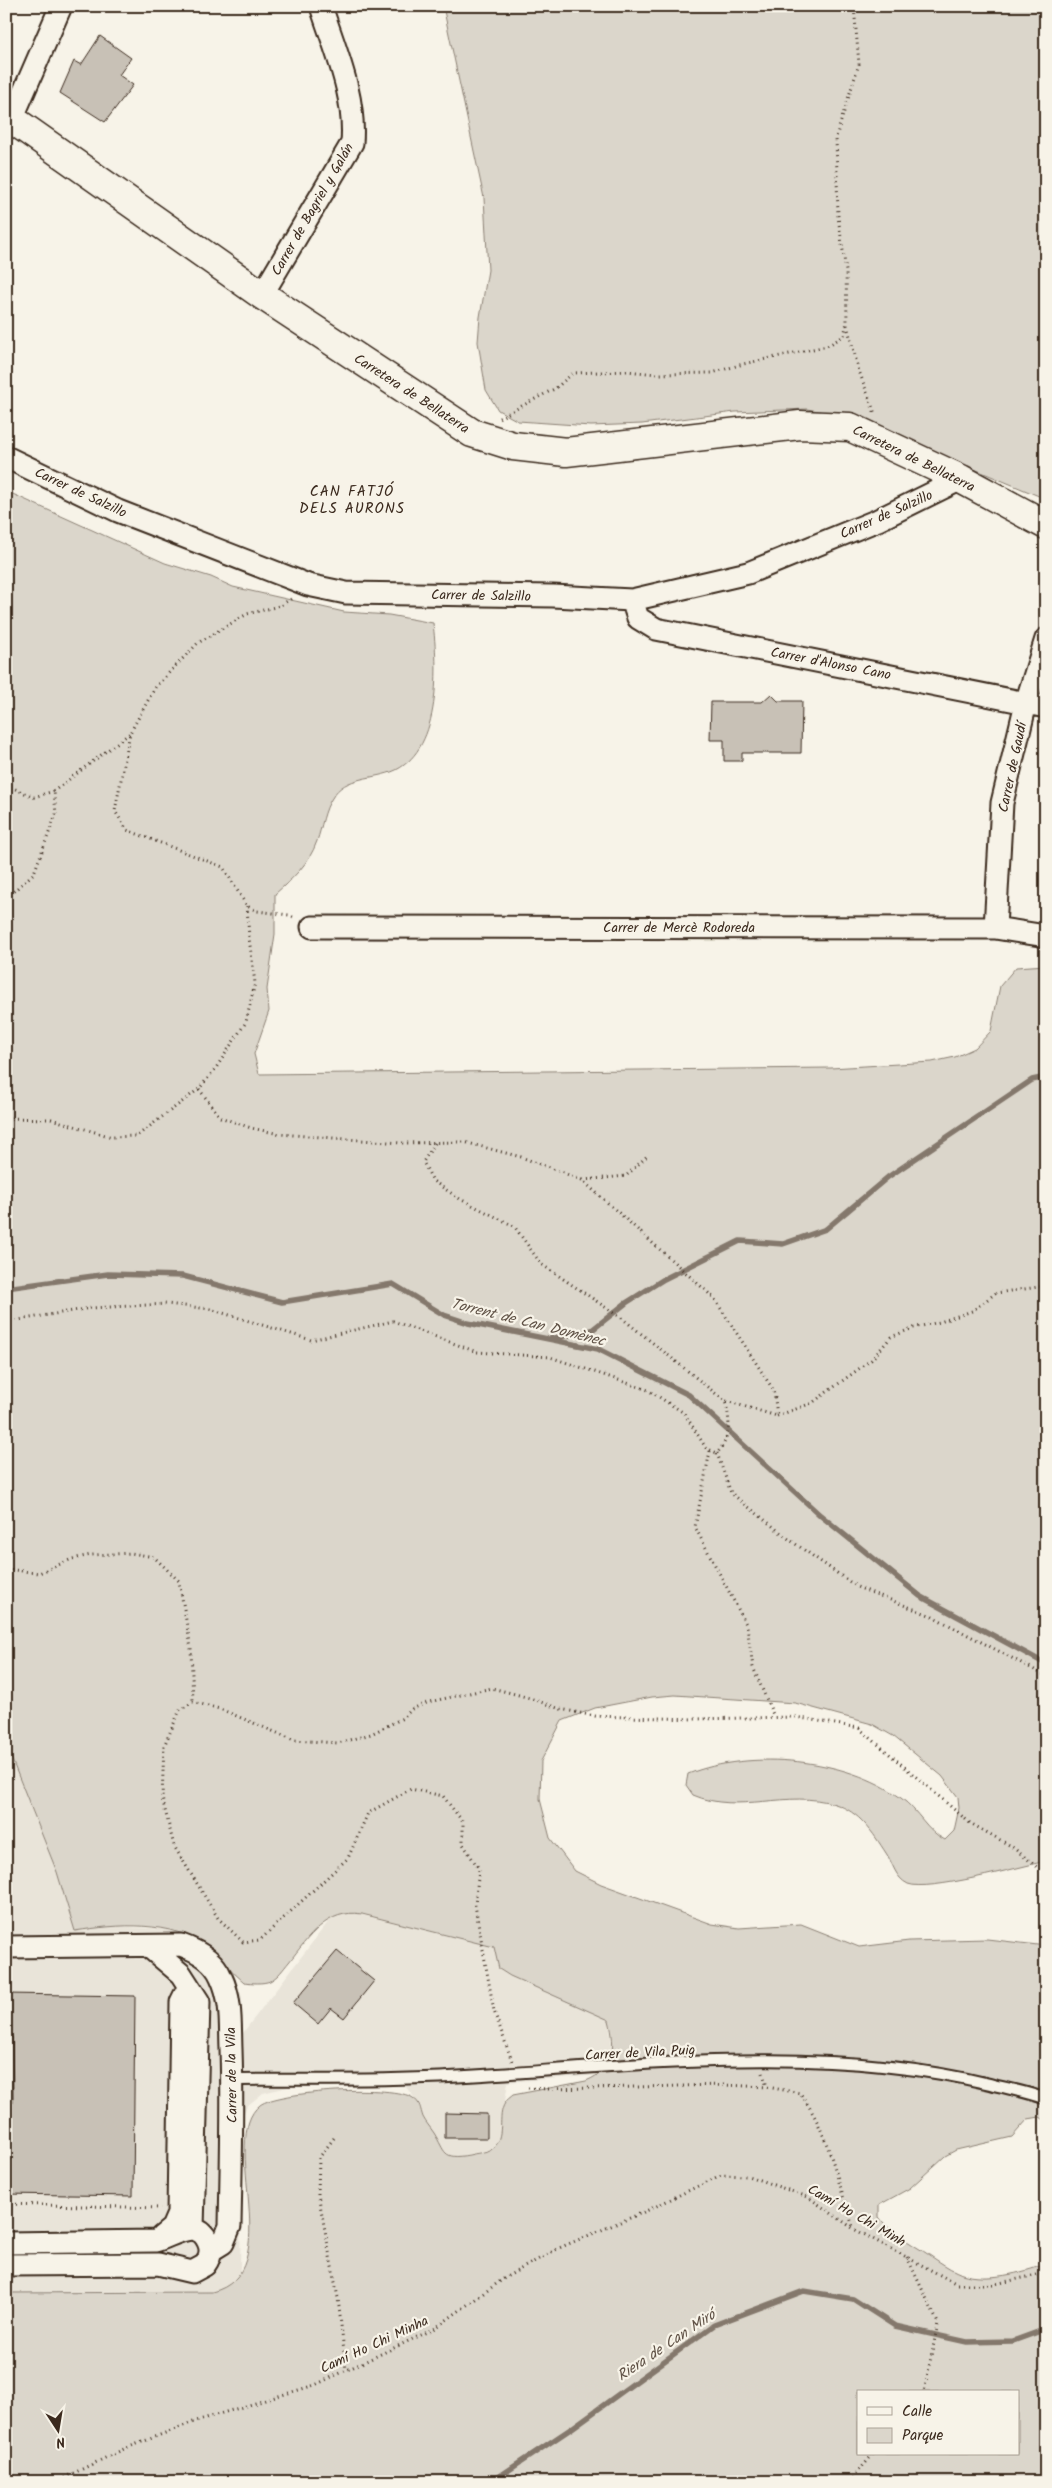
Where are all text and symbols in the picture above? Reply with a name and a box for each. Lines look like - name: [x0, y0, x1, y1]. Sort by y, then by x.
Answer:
- street label: Carrer de Bagriel y Galán: [266, 139, 360, 280]
- street label: Carretera de Bellaterra: [349, 348, 474, 440]
- street label: Carretera de Bellaterra: [848, 420, 979, 498]
- street label: Carrer de Salzillo: [31, 462, 130, 524]
- district label: CAN FATJÓ DELS AURONS: [299, 480, 405, 521]
- street label: Carrer de Salzillo: [836, 485, 936, 545]
- street label: Carrer de Salzillo: [431, 584, 531, 608]
- street label: Carrer d'Alonso Cano: [769, 642, 893, 686]
- street label: Carrer de Gaudí: [993, 717, 1034, 814]
- street label: Carrer de Mercè Rodoreda: [603, 917, 755, 939]
- water label: Torrent de Can Domènec: [448, 1292, 609, 1354]
- street label: Carrer de la Vila: [220, 2027, 244, 2123]
- street label: Carrer de Vila Puig: [584, 2039, 696, 2067]
- street label: Camí Ho Chi Minh: [803, 2179, 910, 2253]
- water label: Riera de Can Miró: [612, 2302, 723, 2388]
- street label: Camí Ho Chi Minha: [317, 2310, 432, 2380]
- legend: [857, 2390, 1020, 2456]
- text: Calle: [902, 2400, 932, 2424]
- north arrow: [32, 2406, 82, 2456]
- text: Parque: [902, 2424, 943, 2448]
- text: N: [54, 2430, 67, 2453]

